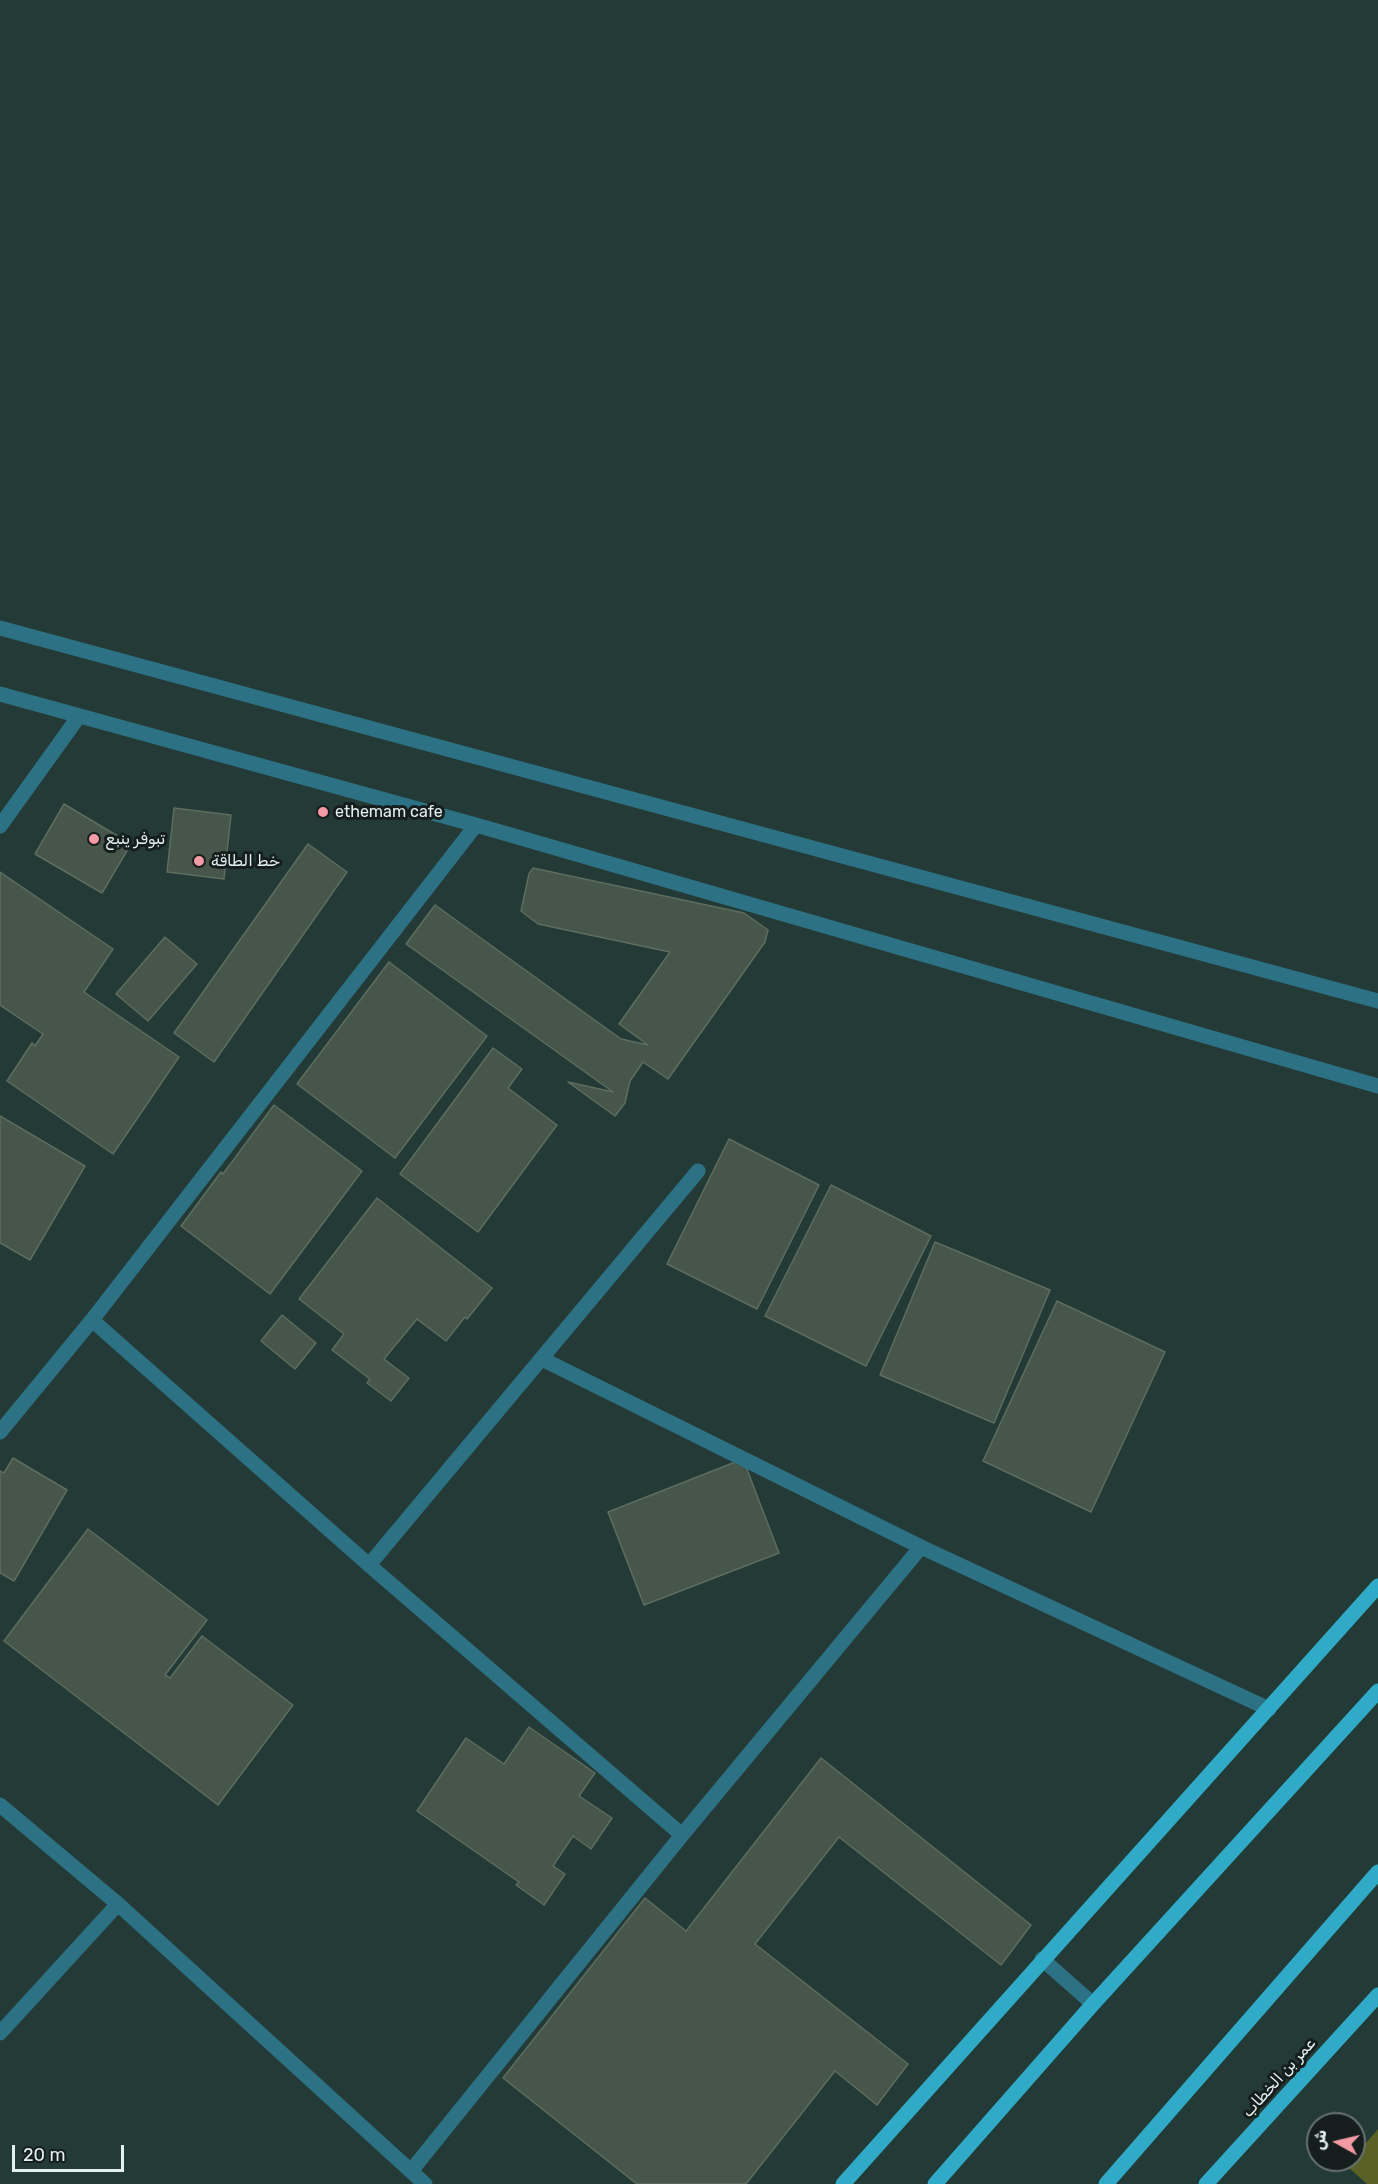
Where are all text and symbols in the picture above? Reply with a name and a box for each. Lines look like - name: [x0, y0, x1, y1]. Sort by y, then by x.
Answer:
- place label: ethemam cafe: [335, 802, 443, 822]
- marker: ethemam cafe: [316, 805, 330, 819]
- place label: تبوفر ينبع: [106, 829, 165, 849]
- marker: تبوفر ينبع: [87, 832, 101, 846]
- place label: خط الطاقة: [211, 851, 280, 871]
- marker: خط الطاقة: [192, 854, 206, 868]
- street label: عمر بن الخطاب: [1238, 2034, 1320, 2122]
- north arrow: [1306, 2112, 1366, 2172]
- text: ش: [1309, 2128, 1330, 2151]
- scale bar: [15, 2133, 128, 2171]
- text: 20 m: [23, 2144, 65, 2166]

